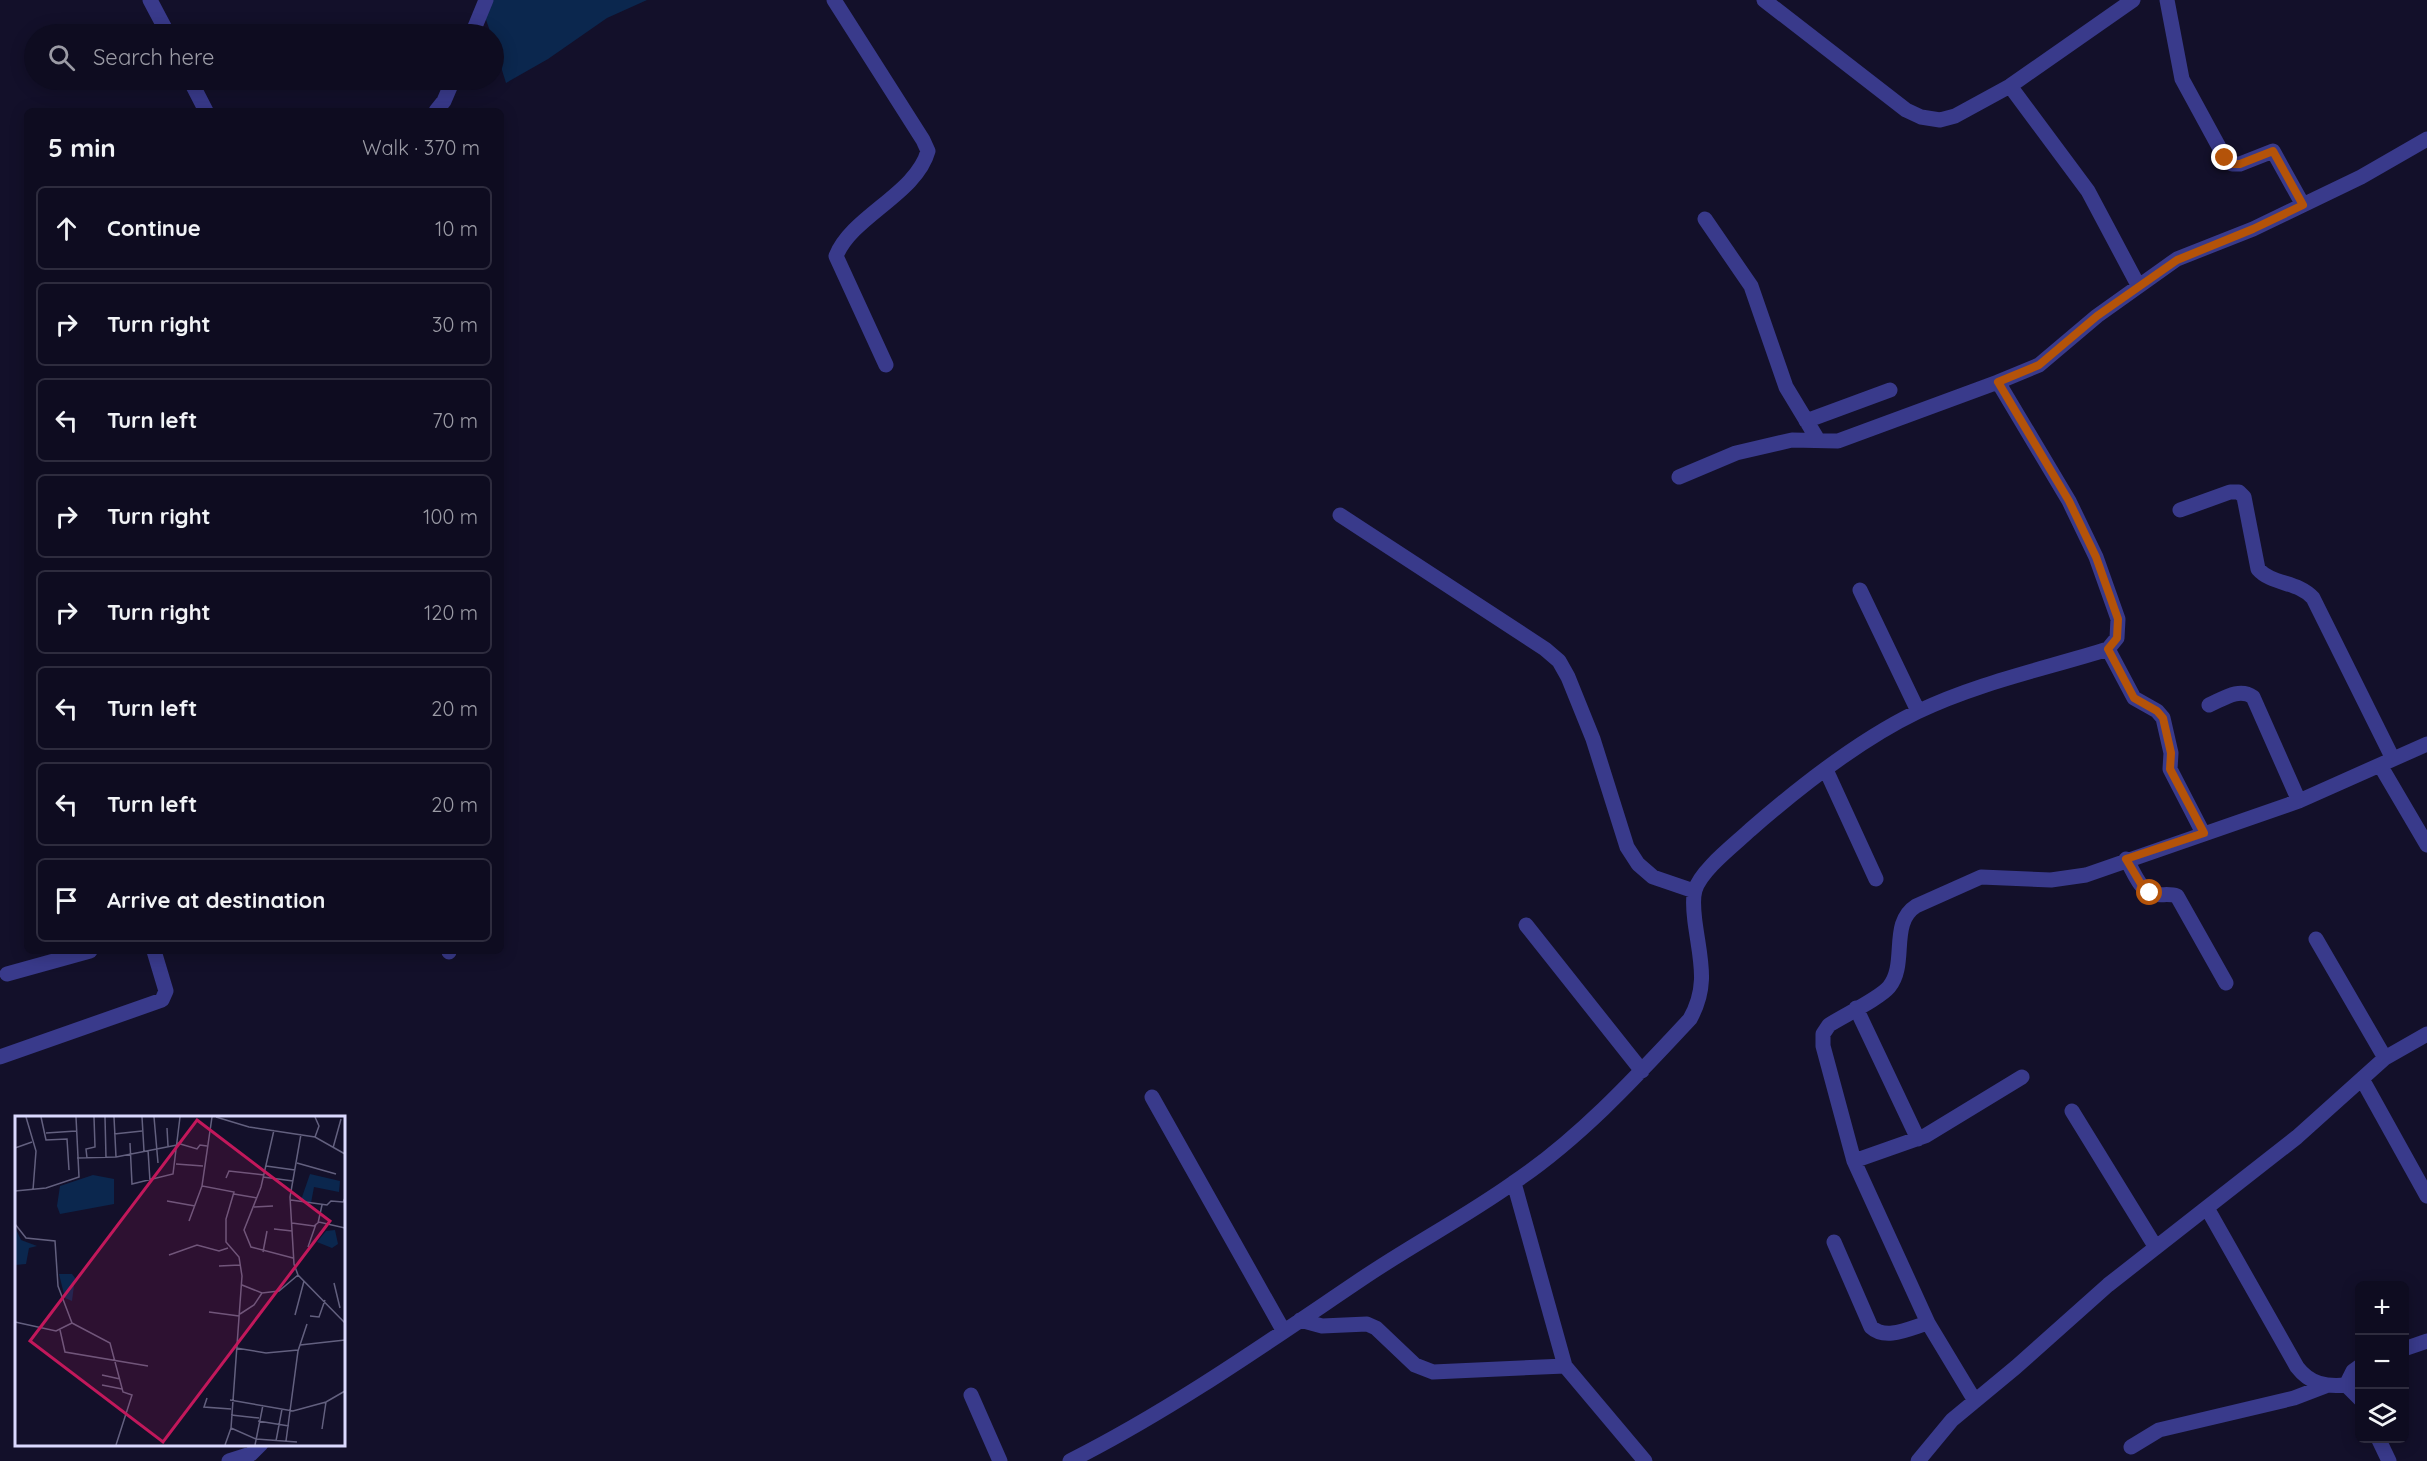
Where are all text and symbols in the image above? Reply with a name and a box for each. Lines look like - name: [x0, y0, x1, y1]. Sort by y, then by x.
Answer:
- search box: [24, 24, 504, 90]
- icon: search: [45, 41, 78, 74]
- text: Search here: [93, 43, 214, 71]
- text: 5 min: [48, 131, 116, 164]
- text: Walk · 370 m: [362, 135, 480, 160]
- route end: [2211, 144, 2237, 170]
- icon: ahead: [50, 212, 83, 245]
- text: Continue: [107, 214, 201, 242]
- text: 10 m: [435, 216, 478, 241]
- icon: right: [50, 308, 83, 341]
- text: Turn right: [107, 310, 211, 338]
- text: 30 m: [432, 312, 478, 337]
- icon: left: [50, 404, 83, 437]
- text: Turn left: [107, 406, 197, 434]
- text: 70 m: [432, 408, 478, 433]
- icon: right: [50, 500, 83, 533]
- text: Turn right: [107, 502, 211, 530]
- text: 100 m: [423, 504, 478, 529]
- icon: right: [50, 596, 83, 629]
- text: Turn right: [107, 598, 211, 626]
- text: 120 m: [424, 600, 478, 625]
- icon: left: [50, 692, 83, 725]
- text: Turn left: [107, 694, 197, 722]
- text: 20 m: [431, 696, 478, 721]
- icon: left: [50, 788, 83, 821]
- text: Turn left: [107, 790, 197, 818]
- text: 20 m: [431, 792, 478, 817]
- route start: [2136, 879, 2162, 905]
- icon: arrive: [50, 884, 83, 917]
- text: Arrive at destination: [107, 886, 325, 914]
- inset map: [15, 1116, 345, 1446]
- map controls: [2355, 1281, 2409, 1443]
- button: +: [2355, 1281, 2409, 1335]
- button: −: [2355, 1335, 2409, 1389]
- button: layers: [2355, 1389, 2409, 1443]

